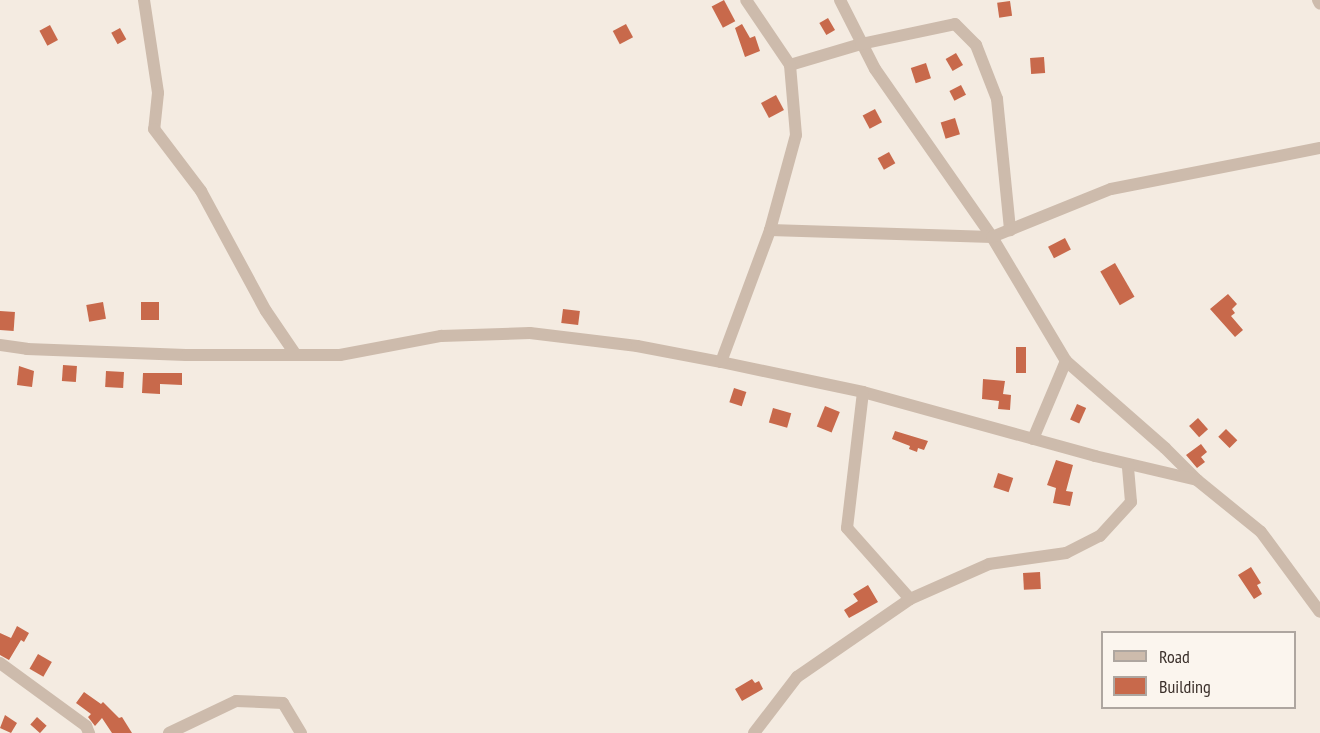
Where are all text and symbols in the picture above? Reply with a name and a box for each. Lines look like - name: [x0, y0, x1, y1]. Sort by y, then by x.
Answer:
- legend: [1101, 631, 1296, 709]
- text: Road: [1159, 645, 1190, 668]
- text: Building: [1159, 675, 1211, 698]

